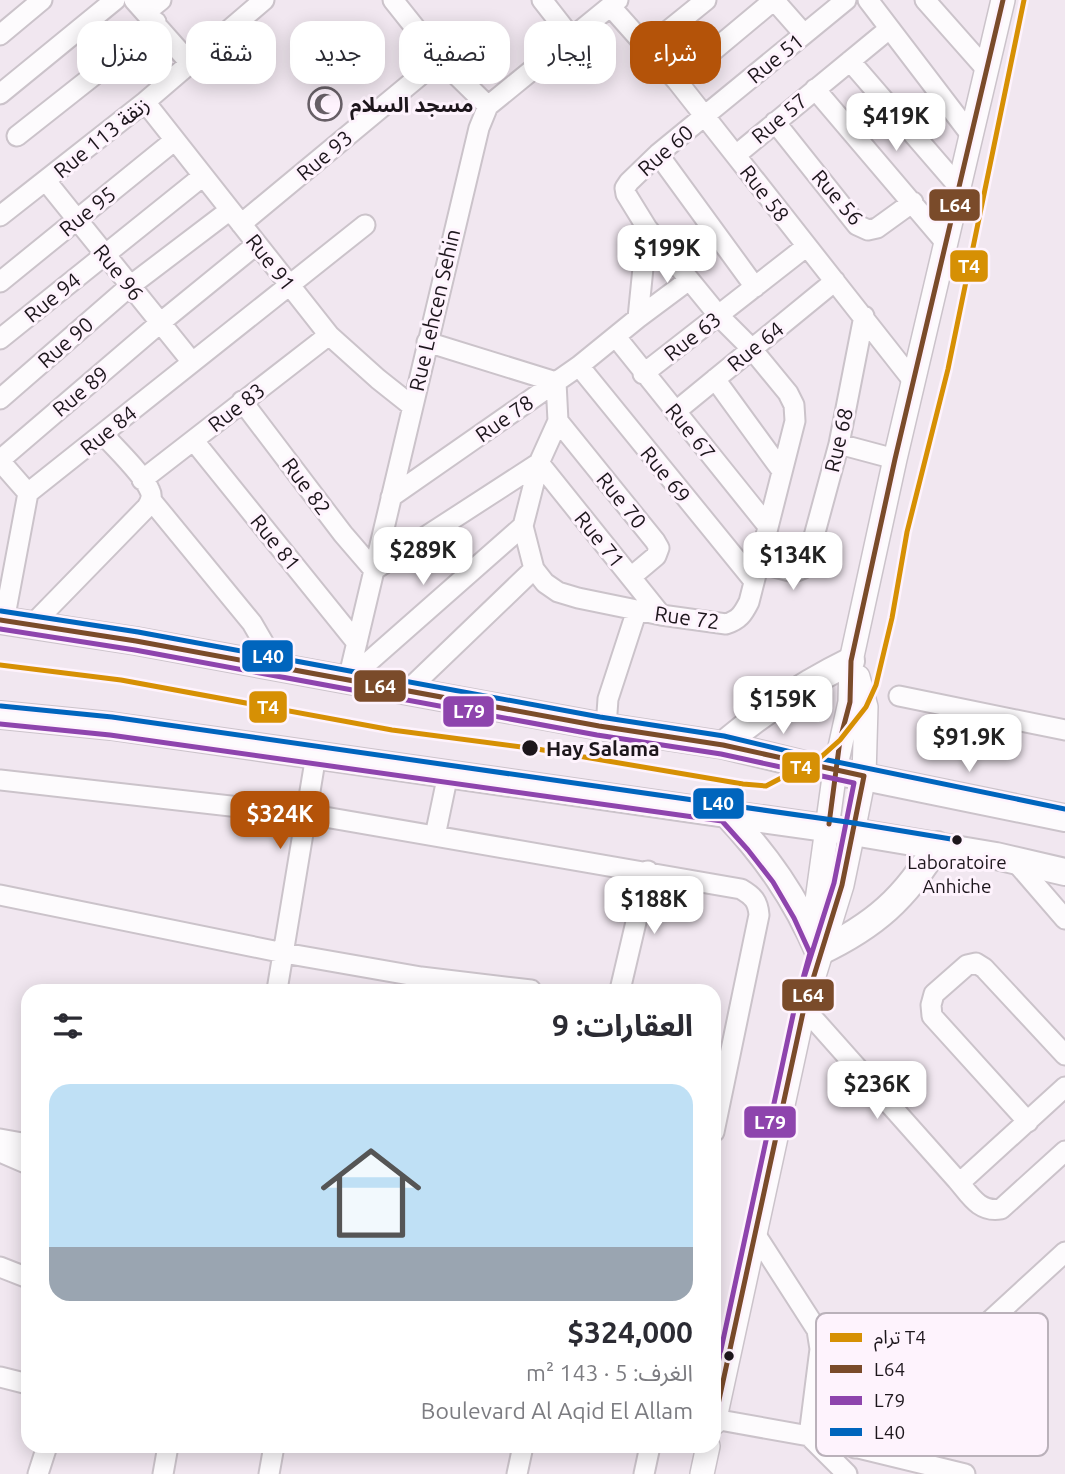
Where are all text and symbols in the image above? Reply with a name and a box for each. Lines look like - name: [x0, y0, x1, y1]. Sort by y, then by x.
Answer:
- chip: منزل: [77, 21, 172, 84]
- chip: شقة: [186, 21, 276, 84]
- chip: جديد: [290, 21, 385, 84]
- chip: تصفية: [399, 21, 510, 84]
- chip: إيجار: [524, 21, 616, 84]
- chip: شراء: [630, 21, 721, 84]
- street label: Rue 51: [742, 28, 808, 88]
- mosque icon: مسجد السلام: [306, 85, 344, 123]
- street label: Rue 57: [746, 88, 812, 148]
- street label: Rue 113 زنقة: [49, 91, 154, 183]
- place label: مسجد السلام: [350, 92, 474, 121]
- pin: $419K: [847, 94, 945, 153]
- text: $419K: [862, 103, 930, 128]
- street label: Rue 60: [633, 120, 697, 180]
- street label: Rue 93: [291, 125, 357, 185]
- street label: Rue 58: [735, 160, 795, 226]
- street label: Rue 56: [808, 165, 868, 229]
- street label: Rue 95: [54, 181, 120, 241]
- line badge: L64: [928, 188, 981, 222]
- text: L64: [939, 194, 971, 216]
- pin: $199K: [618, 226, 716, 285]
- street label: Rue Lehcen Sehin: [404, 227, 464, 393]
- street label: Rue 91: [241, 229, 301, 295]
- text: $199K: [633, 235, 701, 260]
- street label: Rue 96: [89, 239, 149, 305]
- line badge: T4: [949, 249, 989, 283]
- text: T4: [958, 255, 980, 277]
- street label: Rue 94: [19, 267, 85, 327]
- street label: Rue 63: [659, 306, 725, 366]
- street label: Rue 90: [33, 312, 97, 372]
- street label: Rue 64: [722, 316, 788, 376]
- street label: Rue 89: [47, 361, 113, 421]
- street label: Rue 83: [203, 377, 269, 437]
- street label: Rue 78: [470, 389, 538, 447]
- street label: Rue 67: [661, 398, 721, 464]
- street label: Rue 84: [75, 400, 141, 460]
- street label: Rue 68: [819, 406, 857, 474]
- street label: Rue 69: [636, 441, 696, 507]
- street label: Rue 82: [278, 453, 336, 519]
- street label: Rue 70: [592, 467, 652, 533]
- street label: Rue 71: [570, 506, 630, 572]
- street label: Rue 81: [246, 509, 306, 575]
- pin: $289K: [374, 528, 472, 587]
- pin: $134K: [744, 532, 842, 592]
- text: $289K: [389, 537, 457, 562]
- text: $134K: [759, 542, 827, 567]
- street label: Rue 72: [653, 601, 721, 633]
- line badge: L40: [241, 639, 294, 673]
- text: L40: [252, 645, 284, 667]
- line badge: L64: [353, 669, 407, 703]
- text: L64: [364, 675, 396, 697]
- pin: $159K: [734, 676, 832, 736]
- text: $159K: [749, 686, 817, 711]
- line badge: T4: [248, 690, 288, 724]
- line badge: L79: [442, 695, 495, 728]
- text: T4: [257, 696, 279, 718]
- text: L79: [453, 700, 485, 722]
- pin: $91.9K: [912, 714, 1026, 774]
- text: $91.9K: [933, 724, 1005, 749]
- place label: Hay Salama: [546, 736, 660, 760]
- marker: Hay Salama: [520, 738, 540, 758]
- line badge: T4: [781, 751, 821, 784]
- text: T4: [790, 756, 812, 778]
- line badge: L40: [692, 787, 745, 820]
- pin: $324K: [231, 792, 329, 851]
- text: L40: [702, 792, 734, 814]
- text: $324K: [246, 801, 314, 826]
- marker: Laboratoire Anhiche: [950, 833, 964, 847]
- place label: Laboratoire Anhiche: [907, 851, 1007, 897]
- pin: $188K: [605, 876, 703, 936]
- text: $188K: [620, 886, 688, 911]
- line badge: L64: [781, 978, 835, 1012]
- text: L64: [792, 984, 824, 1006]
- icon: filters: [49, 1007, 87, 1045]
- text: العقارات: 9: [552, 1008, 693, 1042]
- pin: $236K: [828, 1062, 926, 1121]
- text: $236K: [843, 1071, 911, 1096]
- line badge: L79: [743, 1105, 797, 1139]
- text: L79: [754, 1111, 786, 1133]
- icon: home: [308, 1130, 434, 1256]
- legend: [816, 1313, 1048, 1456]
- text: $324,000: [567, 1315, 693, 1349]
- text: ترام T4: [874, 1326, 926, 1352]
- unlabelled marker: [722, 1349, 736, 1363]
- text: L64: [874, 1358, 905, 1380]
- text: الغرف: 5 · 143 m²: [526, 1360, 693, 1385]
- text: L79: [874, 1389, 905, 1411]
- text: Boulevard Al Aqid El Allam: [421, 1398, 693, 1423]
- text: L40: [874, 1421, 905, 1443]

